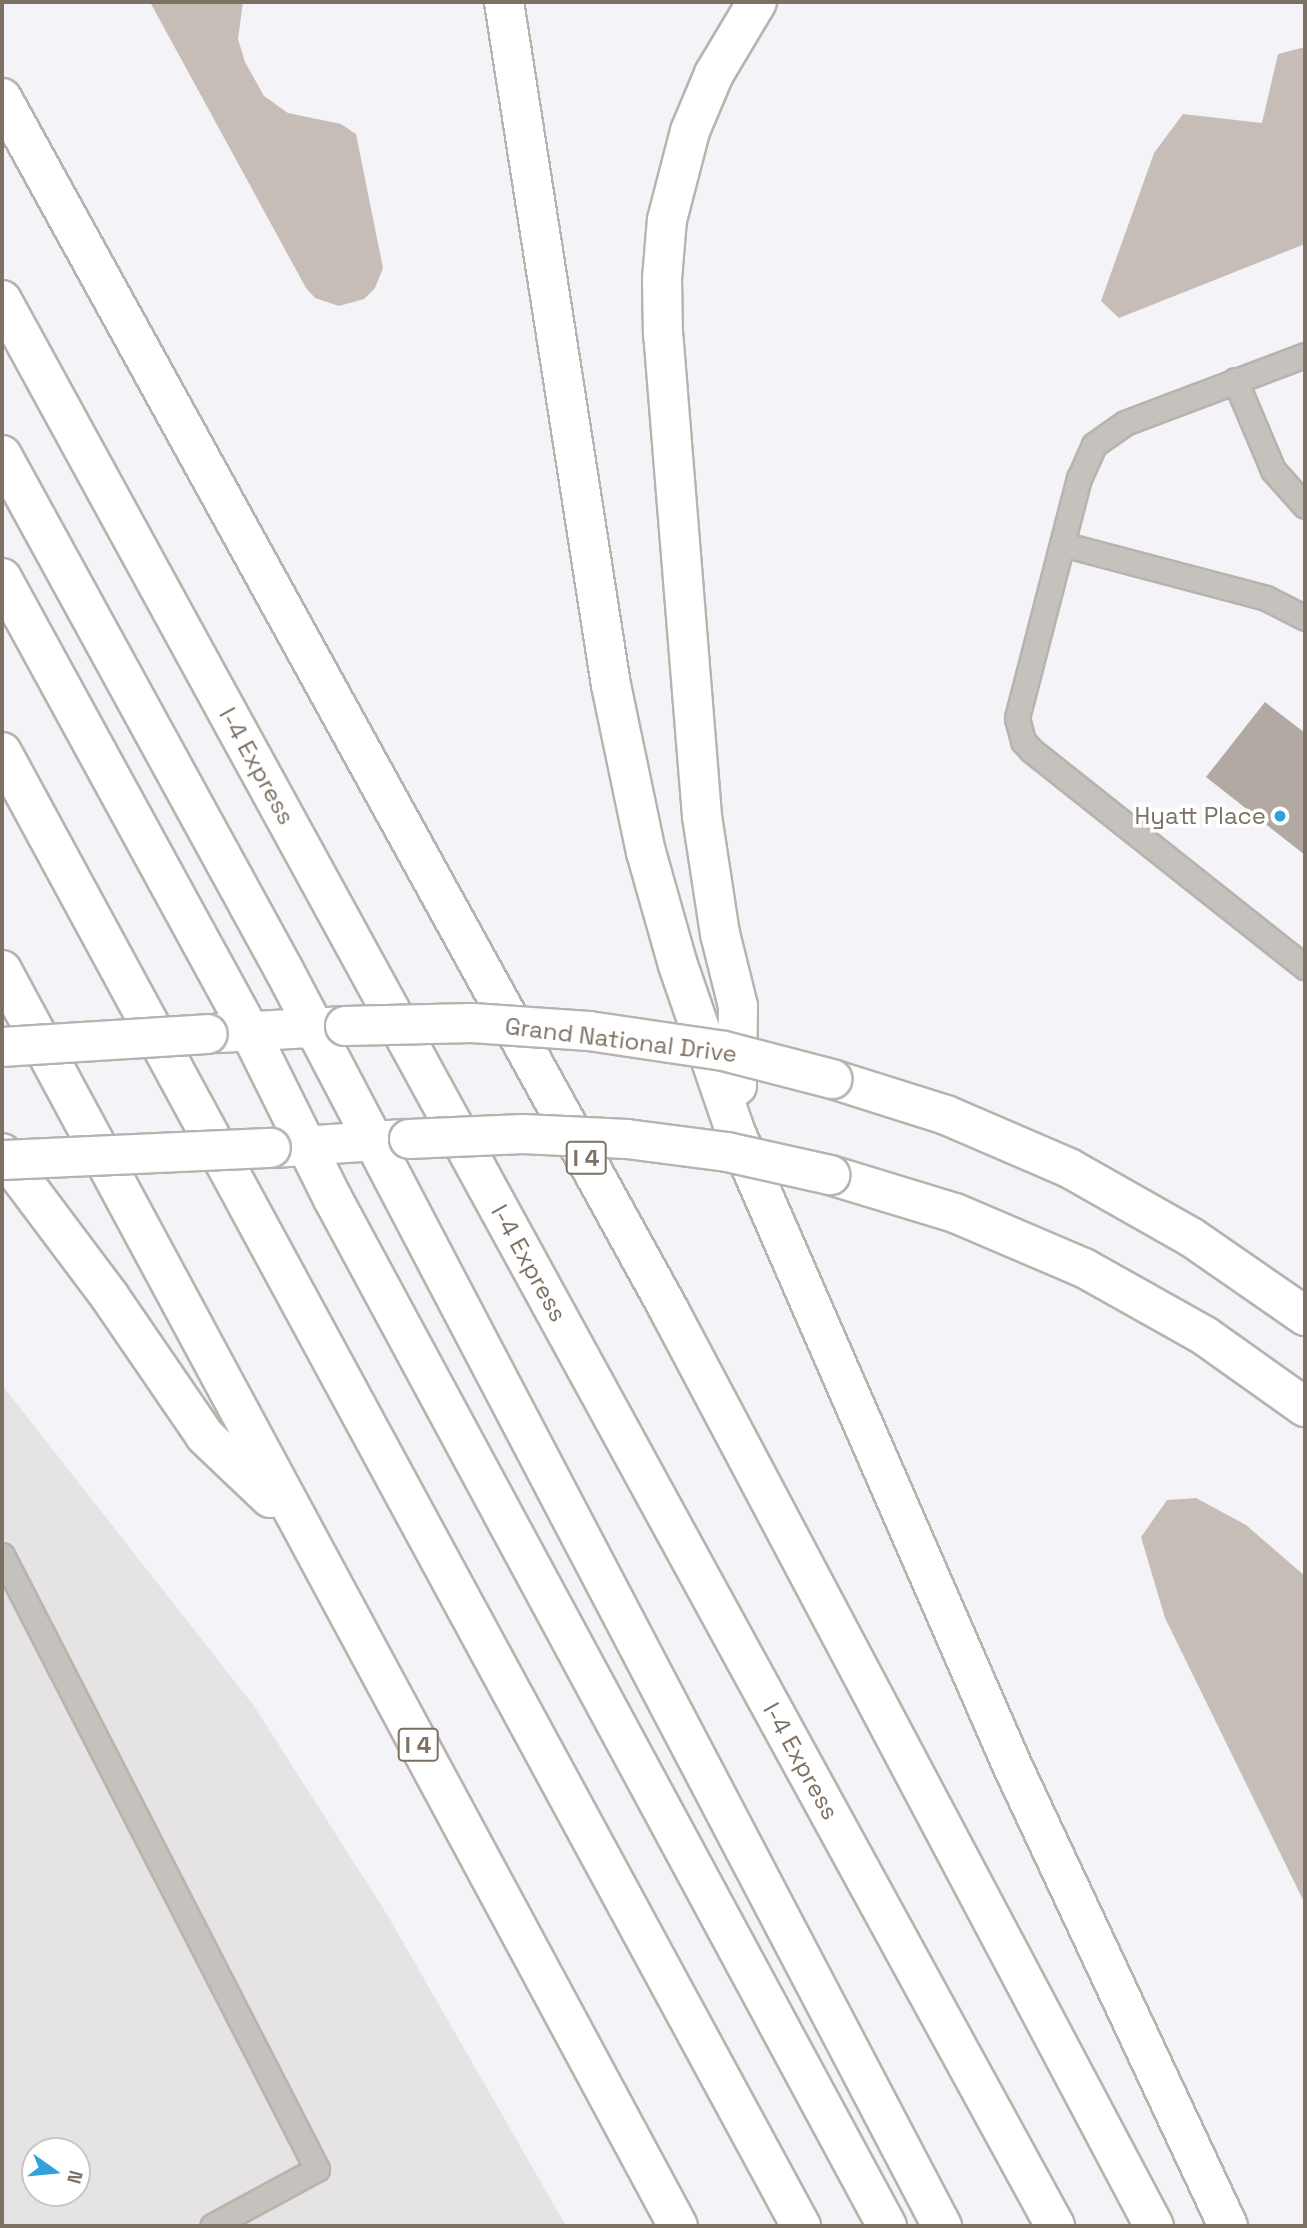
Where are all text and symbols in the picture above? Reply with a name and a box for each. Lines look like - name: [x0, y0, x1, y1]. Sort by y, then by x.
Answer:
- street label: I-4 Express: [213, 702, 301, 830]
- place label: Hyatt Place: [1134, 802, 1266, 830]
- marker: Hyatt Place: [1272, 808, 1288, 824]
- street label: Grand National Drive: [503, 1011, 739, 1069]
- road number: I 4: [565, 1138, 607, 1177]
- street label: I-4 Express: [485, 1199, 573, 1327]
- street label: I-4 Express: [757, 1697, 845, 1825]
- road number: I 4: [397, 1726, 439, 1764]
- north arrow: [21, 2137, 91, 2207]
- text: N: [61, 2168, 89, 2186]

